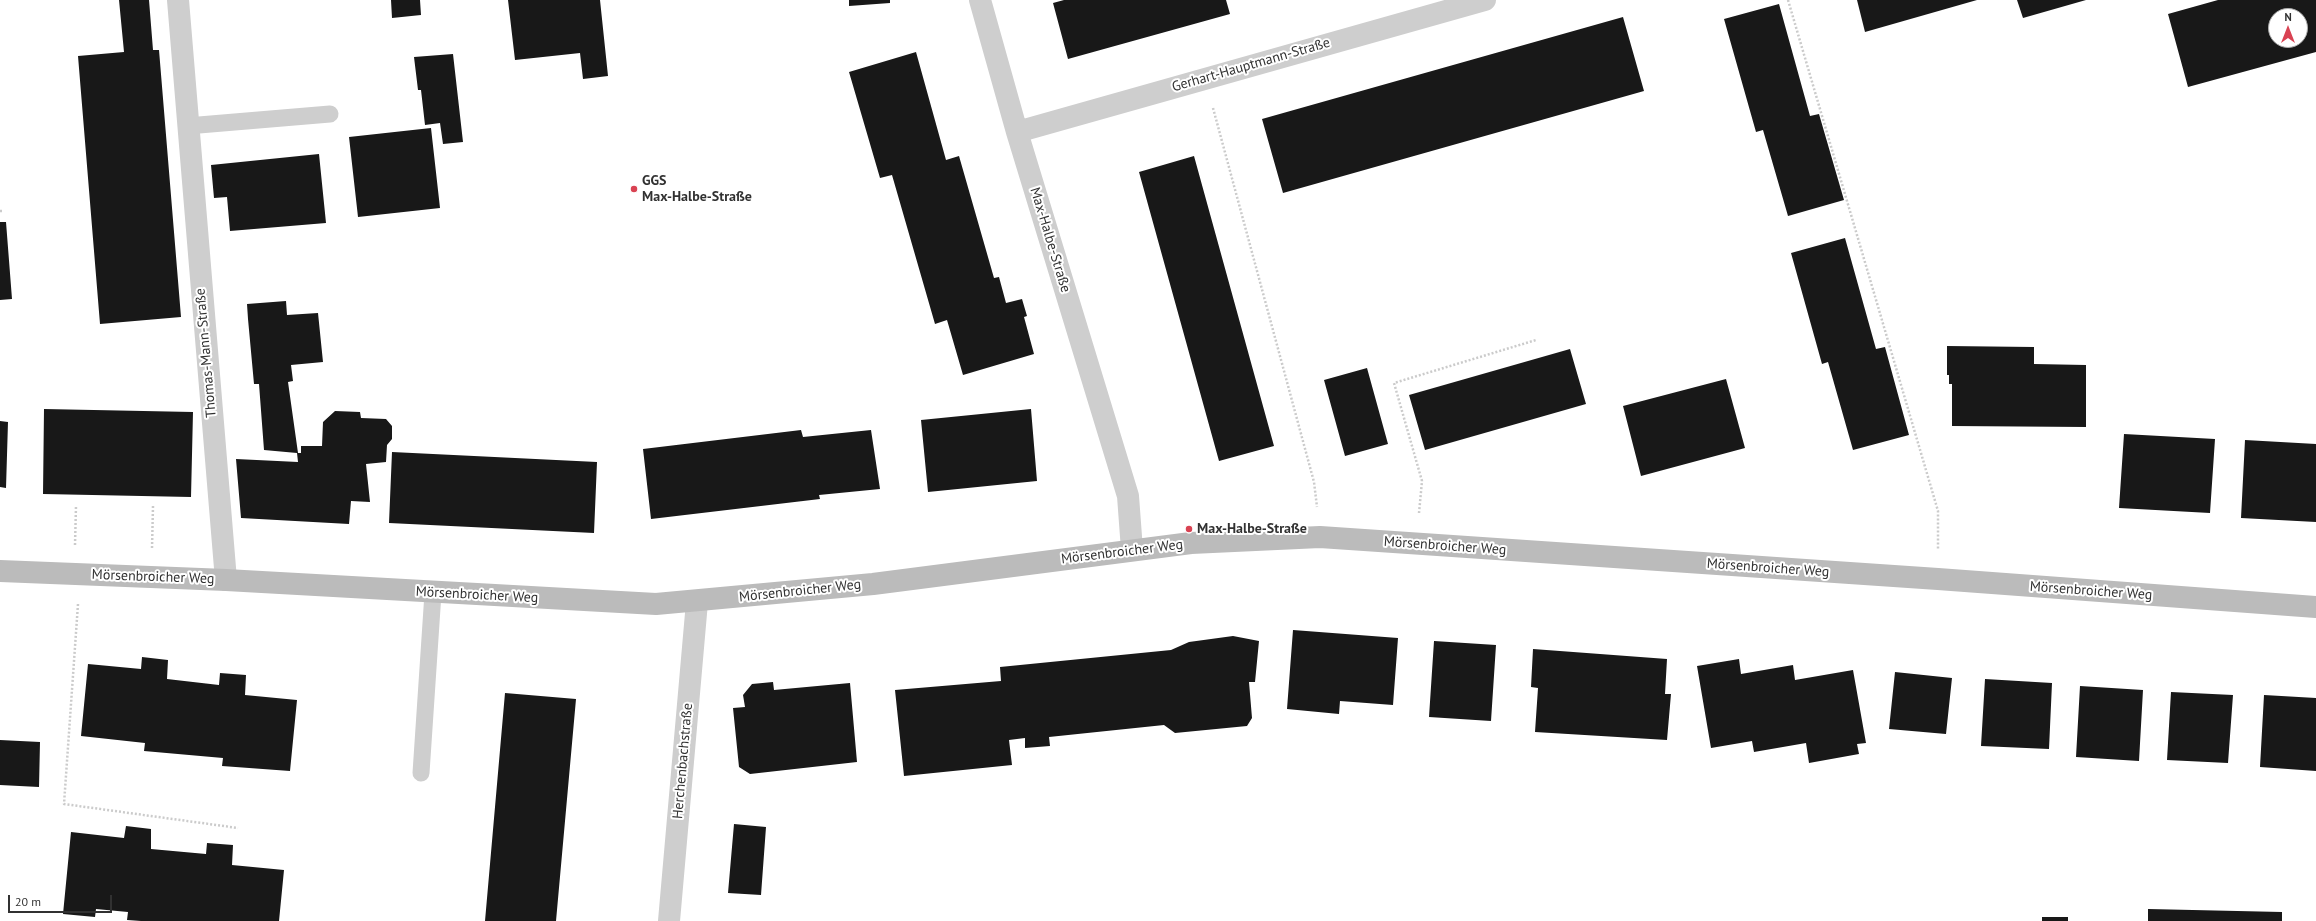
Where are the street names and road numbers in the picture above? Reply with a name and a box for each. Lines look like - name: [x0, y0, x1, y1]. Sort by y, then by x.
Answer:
- street label: Gerhart-Hauptmann-Straße: [1170, 34, 1332, 96]
- street label: Max-Halbe-Straße: [1026, 185, 1074, 295]
- street label: Thomas-Mann-Straße: [192, 288, 220, 418]
- street label: Mörsenbroicher Weg: [1383, 533, 1507, 559]
- street label: Mörsenbroicher Weg: [1060, 536, 1184, 568]
- street label: Mörsenbroicher Weg: [1706, 555, 1830, 581]
- street label: Mörsenbroicher Weg: [91, 566, 215, 588]
- street label: Mörsenbroicher Weg: [738, 576, 862, 606]
- street label: Mörsenbroicher Weg: [2029, 578, 2153, 604]
- street label: Mörsenbroicher Weg: [415, 583, 539, 607]
- street label: Herchenbachstraße: [670, 702, 696, 820]

